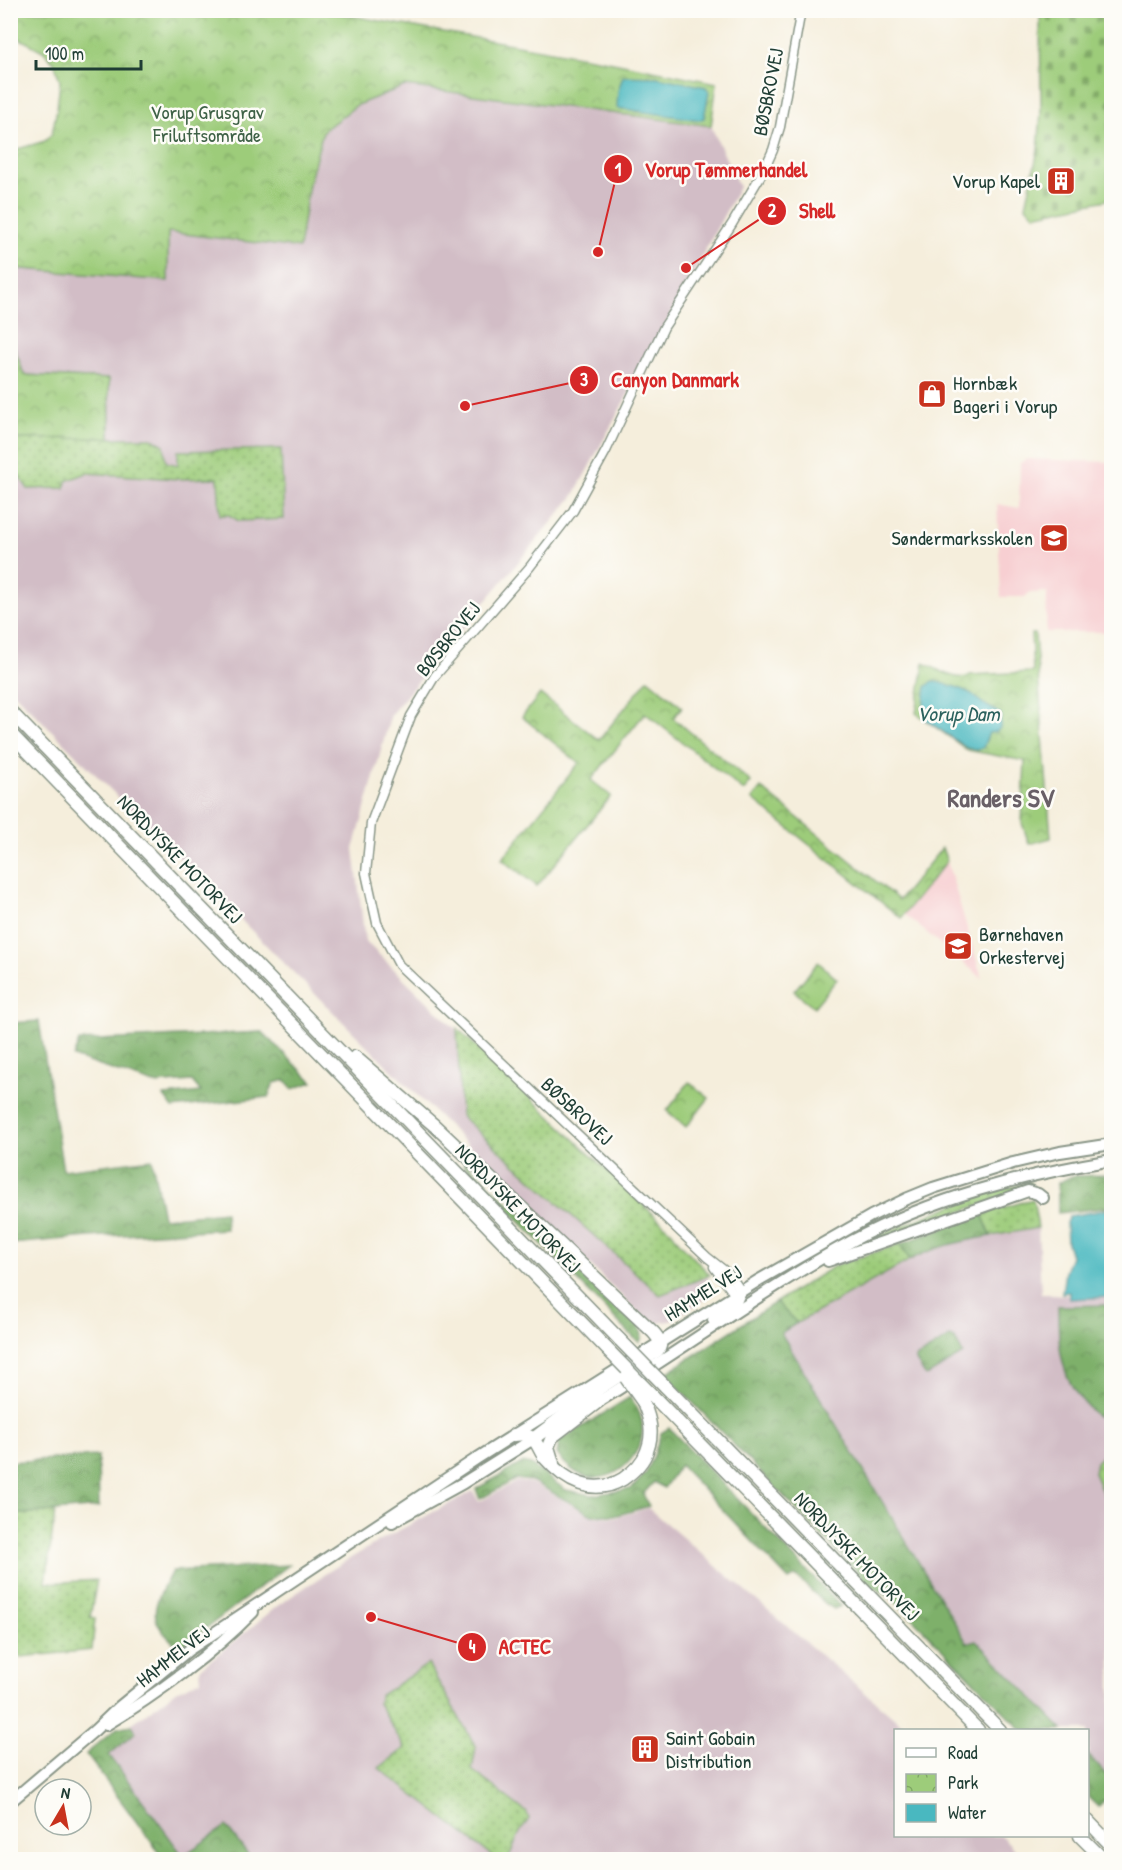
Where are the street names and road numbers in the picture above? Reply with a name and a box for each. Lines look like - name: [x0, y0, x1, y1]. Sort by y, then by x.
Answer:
- street label: BØSBROVEJ: [746, 46, 789, 138]
- street label: BØSBROVEJ: [409, 596, 486, 682]
- street label: NORDJYSKE MOTORVEJ: [112, 788, 249, 929]
- street label: BØSBROVEJ: [536, 1071, 619, 1151]
- street label: NORDJYSKE MOTORVEJ: [450, 1137, 587, 1278]
- street label: HAMMELVEJ: [659, 1258, 747, 1327]
- street label: NORDJYSKE MOTORVEJ: [789, 1485, 926, 1626]
- street label: HAMMELVEJ: [130, 1618, 215, 1693]

